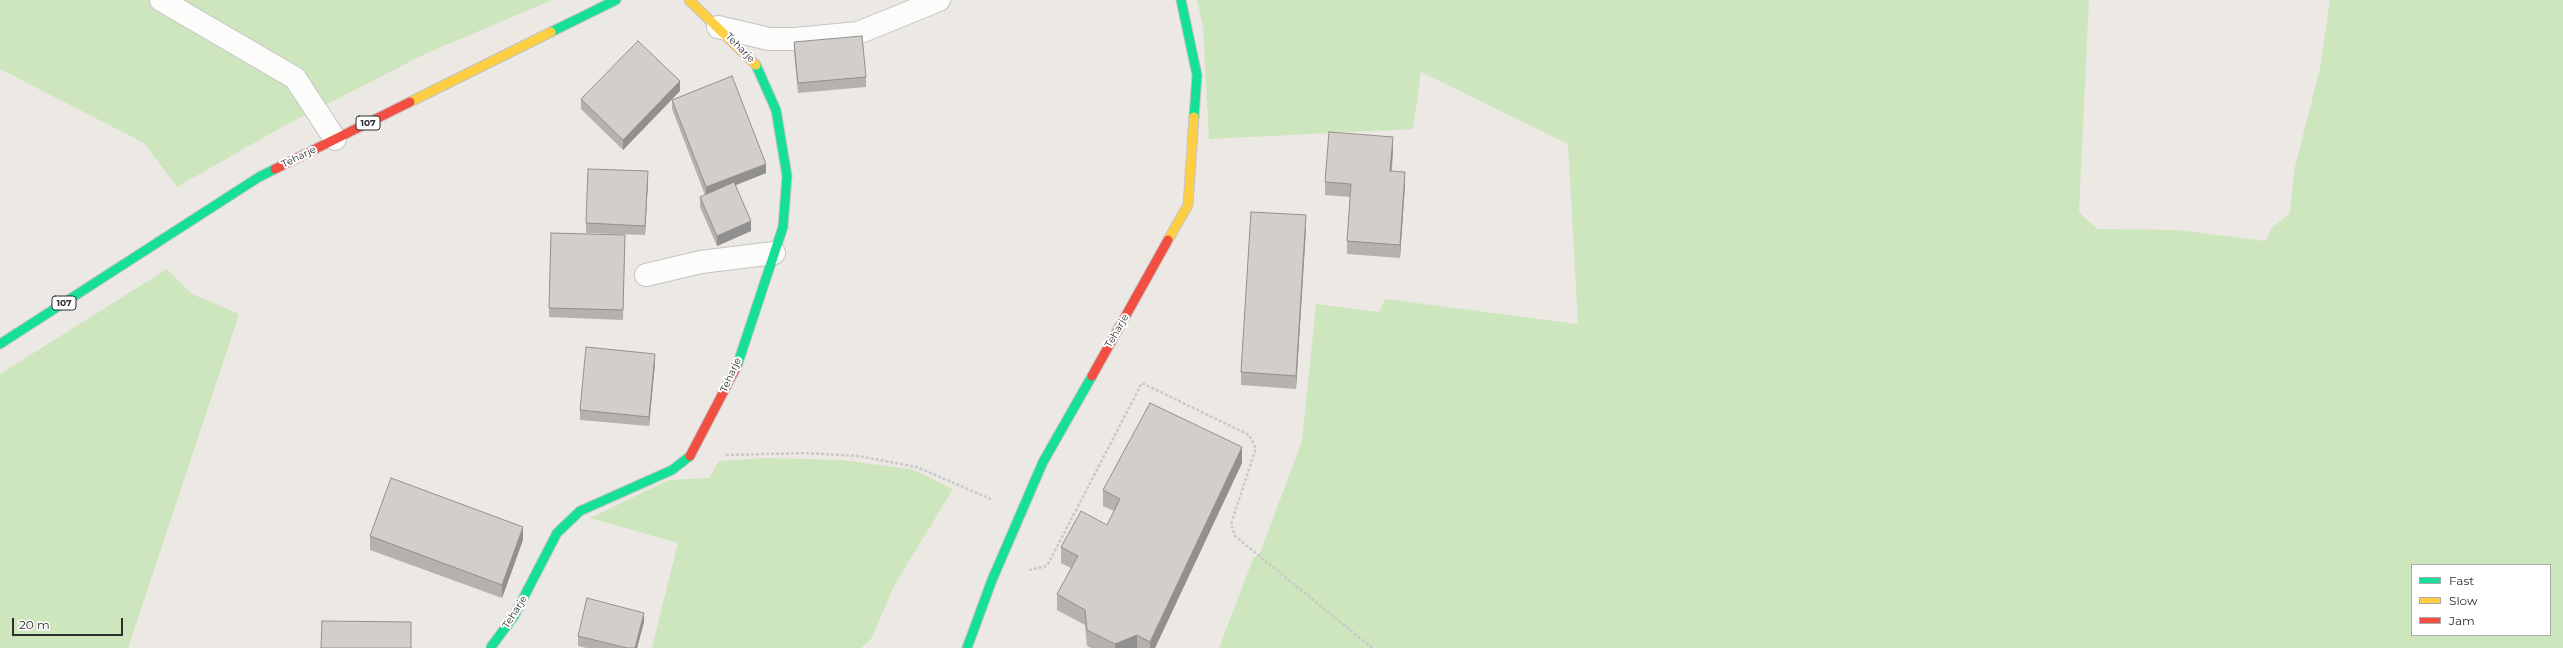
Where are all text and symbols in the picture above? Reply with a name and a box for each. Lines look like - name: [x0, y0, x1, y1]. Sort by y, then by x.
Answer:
- street label: Teharje: [723, 31, 757, 65]
- road number: 107: [356, 116, 380, 130]
- street label: Teharje: [280, 144, 318, 170]
- road number: 107: [52, 296, 76, 310]
- street label: Teharje: [1103, 312, 1131, 350]
- street label: Teharje: [718, 356, 744, 394]
- legend: [2411, 564, 2551, 636]
- text: Fast: [2449, 573, 2474, 588]
- street label: Teharje: [500, 593, 530, 631]
- text: Slow: [2449, 593, 2478, 608]
- scale bar: [14, 610, 125, 636]
- text: Jam: [2449, 613, 2475, 628]
- text: 20 m: [19, 617, 50, 632]

